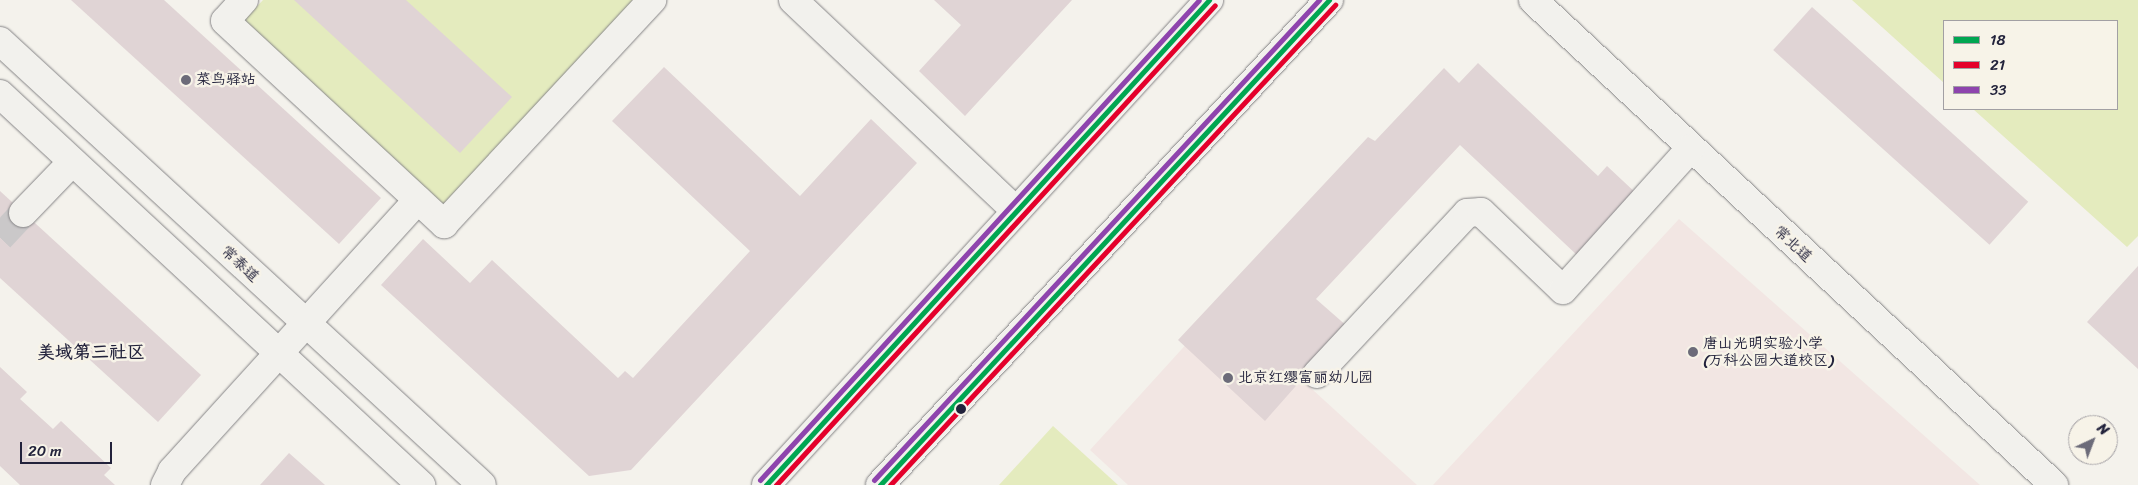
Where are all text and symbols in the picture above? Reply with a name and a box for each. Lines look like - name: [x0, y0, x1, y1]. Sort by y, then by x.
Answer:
- legend: [1943, 20, 2118, 110]
- text: 18: [1990, 27, 2005, 53]
- text: 21: [1990, 52, 2005, 78]
- place label: 菜鸟驿站: [196, 71, 256, 89]
- marker: 菜鸟驿站: [180, 74, 192, 86]
- text: 33: [1990, 77, 2006, 103]
- street label: 常北道: [1770, 222, 1816, 266]
- street label: 常泰道: [217, 242, 263, 286]
- place label: 唐山光明实验小学 (万科公园大道校区): [1703, 334, 1834, 369]
- district label: 美域第三社区: [37, 341, 145, 363]
- marker: 唐山光明实验小学 (万科公园大道校区): [1687, 346, 1699, 358]
- place label: 北京红缨富丽幼儿园: [1238, 369, 1373, 387]
- marker: 北京红缨富丽幼儿园: [1222, 372, 1234, 384]
- unlabelled marker: [956, 404, 966, 414]
- north arrow: [2068, 415, 2118, 465]
- text: N: [2091, 417, 2115, 442]
- scale bar: [22, 432, 115, 464]
- text: 20 m: [28, 438, 62, 464]

